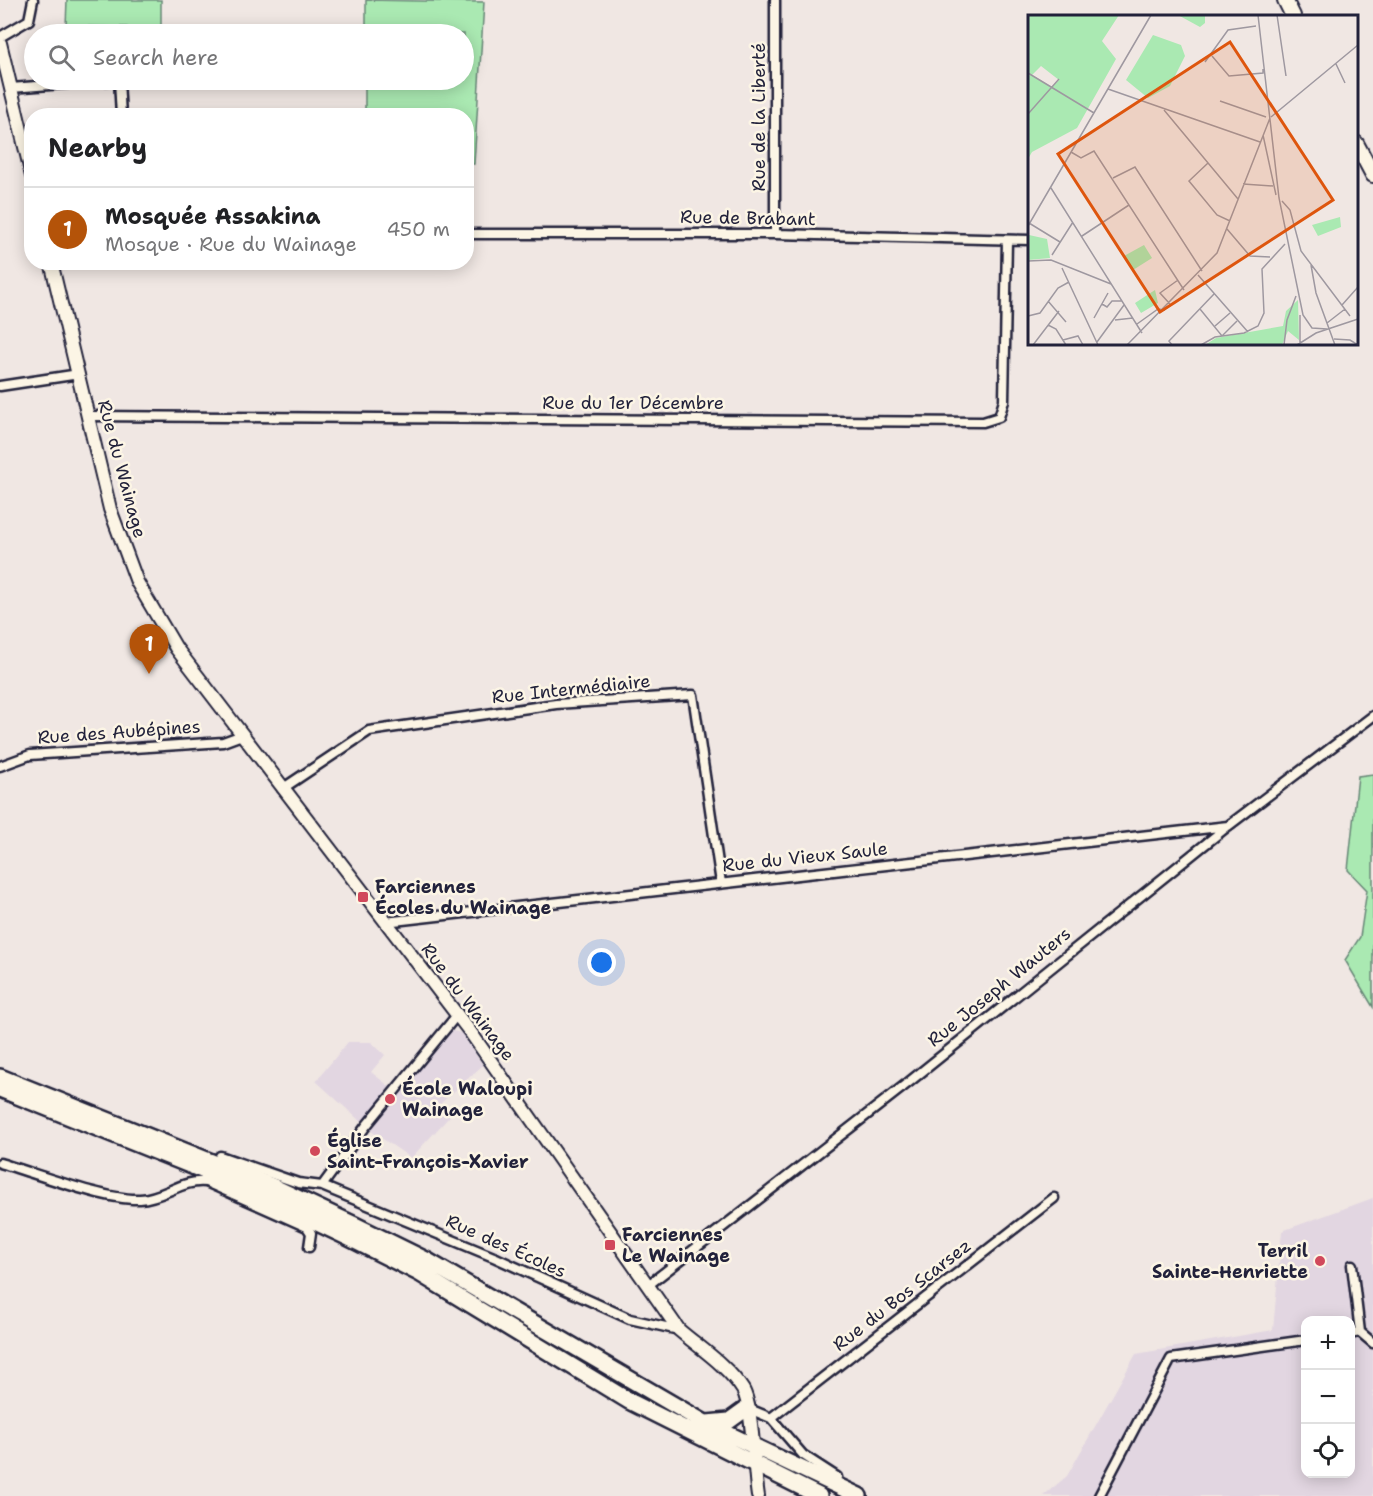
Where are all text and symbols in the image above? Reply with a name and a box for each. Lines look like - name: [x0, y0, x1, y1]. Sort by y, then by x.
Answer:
- inset map: [1028, 15, 1358, 345]
- search box: [24, 24, 474, 90]
- icon: search: [45, 41, 78, 74]
- text: Search here: [93, 43, 219, 72]
- street label: Rue de la Liberté: [747, 43, 771, 192]
- text: Nearby: [48, 130, 147, 165]
- text: Mosquée Assakina: [105, 202, 320, 231]
- street label: Rue de Brabant: [680, 205, 816, 231]
- text: 1: [63, 216, 72, 242]
- text: 450 m: [386, 216, 450, 242]
- text: Mosque · Rue du Wainage: [105, 231, 357, 257]
- street label: Rue du 1er Décembre: [542, 391, 724, 415]
- street label: Rue du Wainage: [92, 397, 152, 541]
- pin: 1: [130, 624, 168, 674]
- street label: Rue Intermédiaire: [491, 669, 651, 709]
- street label: Rue des Aubépines: [37, 714, 201, 750]
- street label: Rue du Vieux Saule: [721, 836, 889, 878]
- place label: Farciennes Écoles du Wainage: [375, 875, 552, 920]
- marker: Farciennes Écoles du Wainage: [356, 890, 370, 904]
- street label: Rue Joseph Wauters: [922, 922, 1076, 1052]
- street label: Rue du Wainage: [416, 938, 520, 1066]
- your location: [587, 948, 616, 977]
- place label: École Waloupi Wainage: [402, 1075, 533, 1122]
- marker: École Waloupi Wainage: [383, 1092, 397, 1106]
- place label: Église Saint-François-Xavier: [327, 1127, 529, 1174]
- marker: Église Saint-François-Xavier: [308, 1144, 322, 1158]
- street label: Rue des Écoles: [442, 1209, 570, 1283]
- place label: Farciennes Le Wainage: [622, 1223, 730, 1268]
- street label: Rue du Bos Scarsez: [828, 1234, 976, 1356]
- marker: Farciennes Le Wainage: [603, 1238, 617, 1252]
- place label: Terril Sainte-Henriette: [1152, 1239, 1308, 1284]
- marker: Terril Sainte-Henriette: [1313, 1254, 1327, 1268]
- map controls: [1301, 1316, 1355, 1478]
- button: +: [1301, 1316, 1355, 1370]
- button: −: [1301, 1370, 1355, 1424]
- button: locate: [1301, 1424, 1355, 1478]

